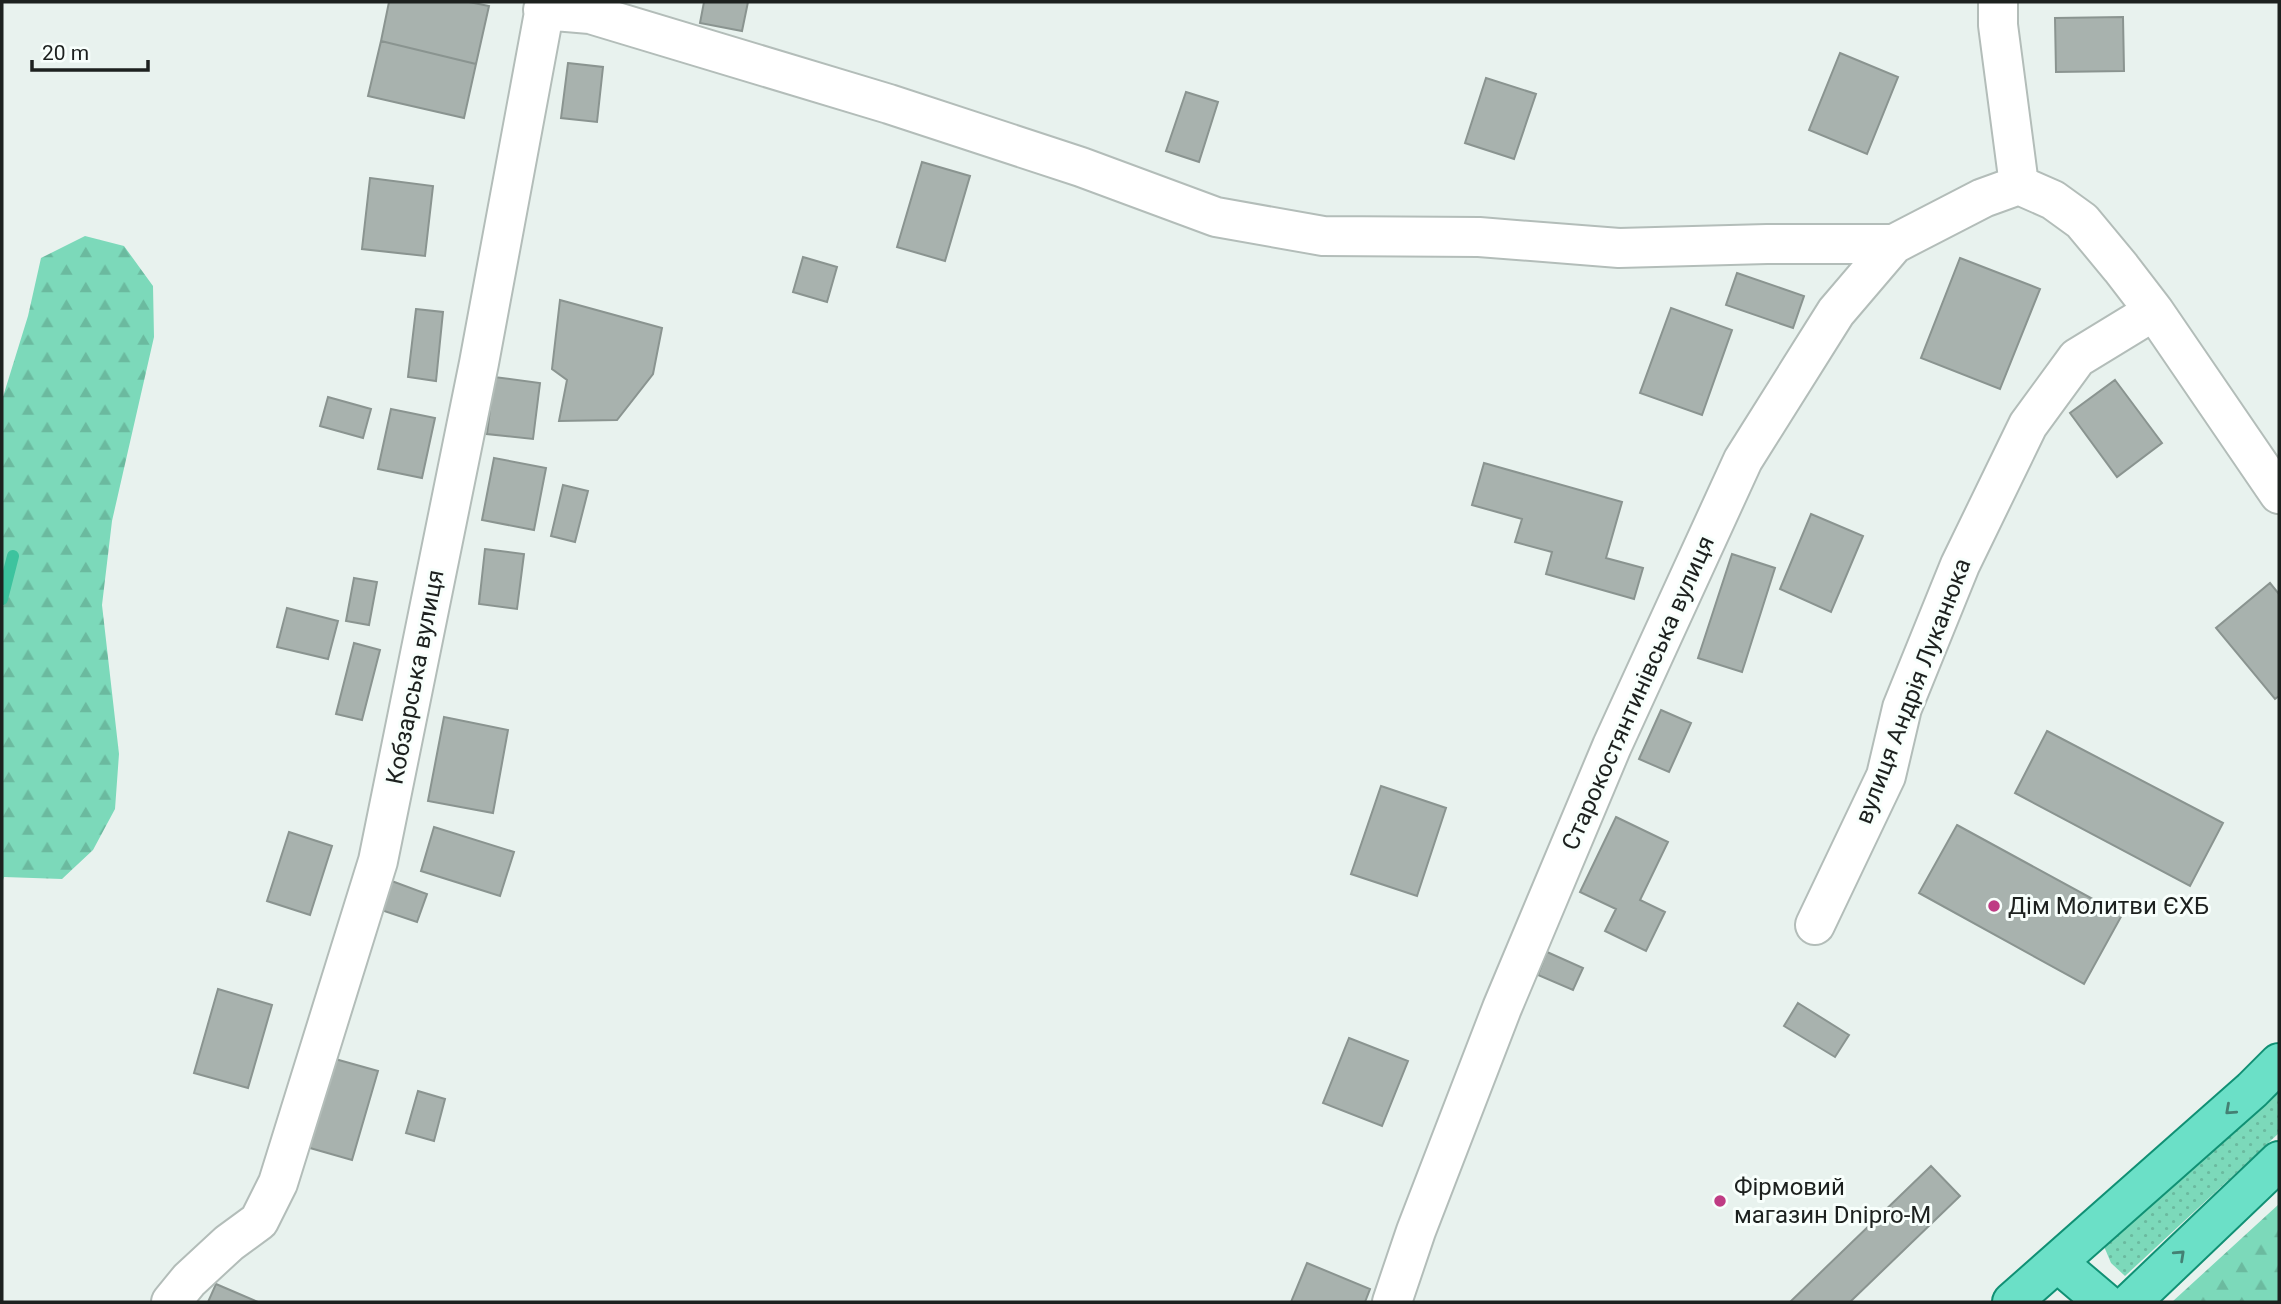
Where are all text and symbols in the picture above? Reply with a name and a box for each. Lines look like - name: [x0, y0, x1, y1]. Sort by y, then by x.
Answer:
- scale bar: [32, 28, 147, 72]
- text: 20 m: [42, 41, 89, 65]
- street label: Старокостянтинівська вулиця: [1556, 532, 1720, 854]
- street label: вулиця Андрія Луканюка: [1849, 554, 1977, 828]
- street label: Кобзарська вулиця: [380, 567, 450, 787]
- place label: Дім Молитви ЄХБ: [2008, 892, 2209, 920]
- marker: Дім Молитви ЄХБ: [1986, 898, 2002, 914]
- one-way arrow: [2225, 1102, 2238, 1114]
- place label: Фірмовий магазин Dnipro-M: [1734, 1173, 1931, 1229]
- marker: Фірмовий магазин Dnipro-M: [1712, 1193, 1728, 1209]
- one-way arrow: [2172, 1251, 2185, 1264]

